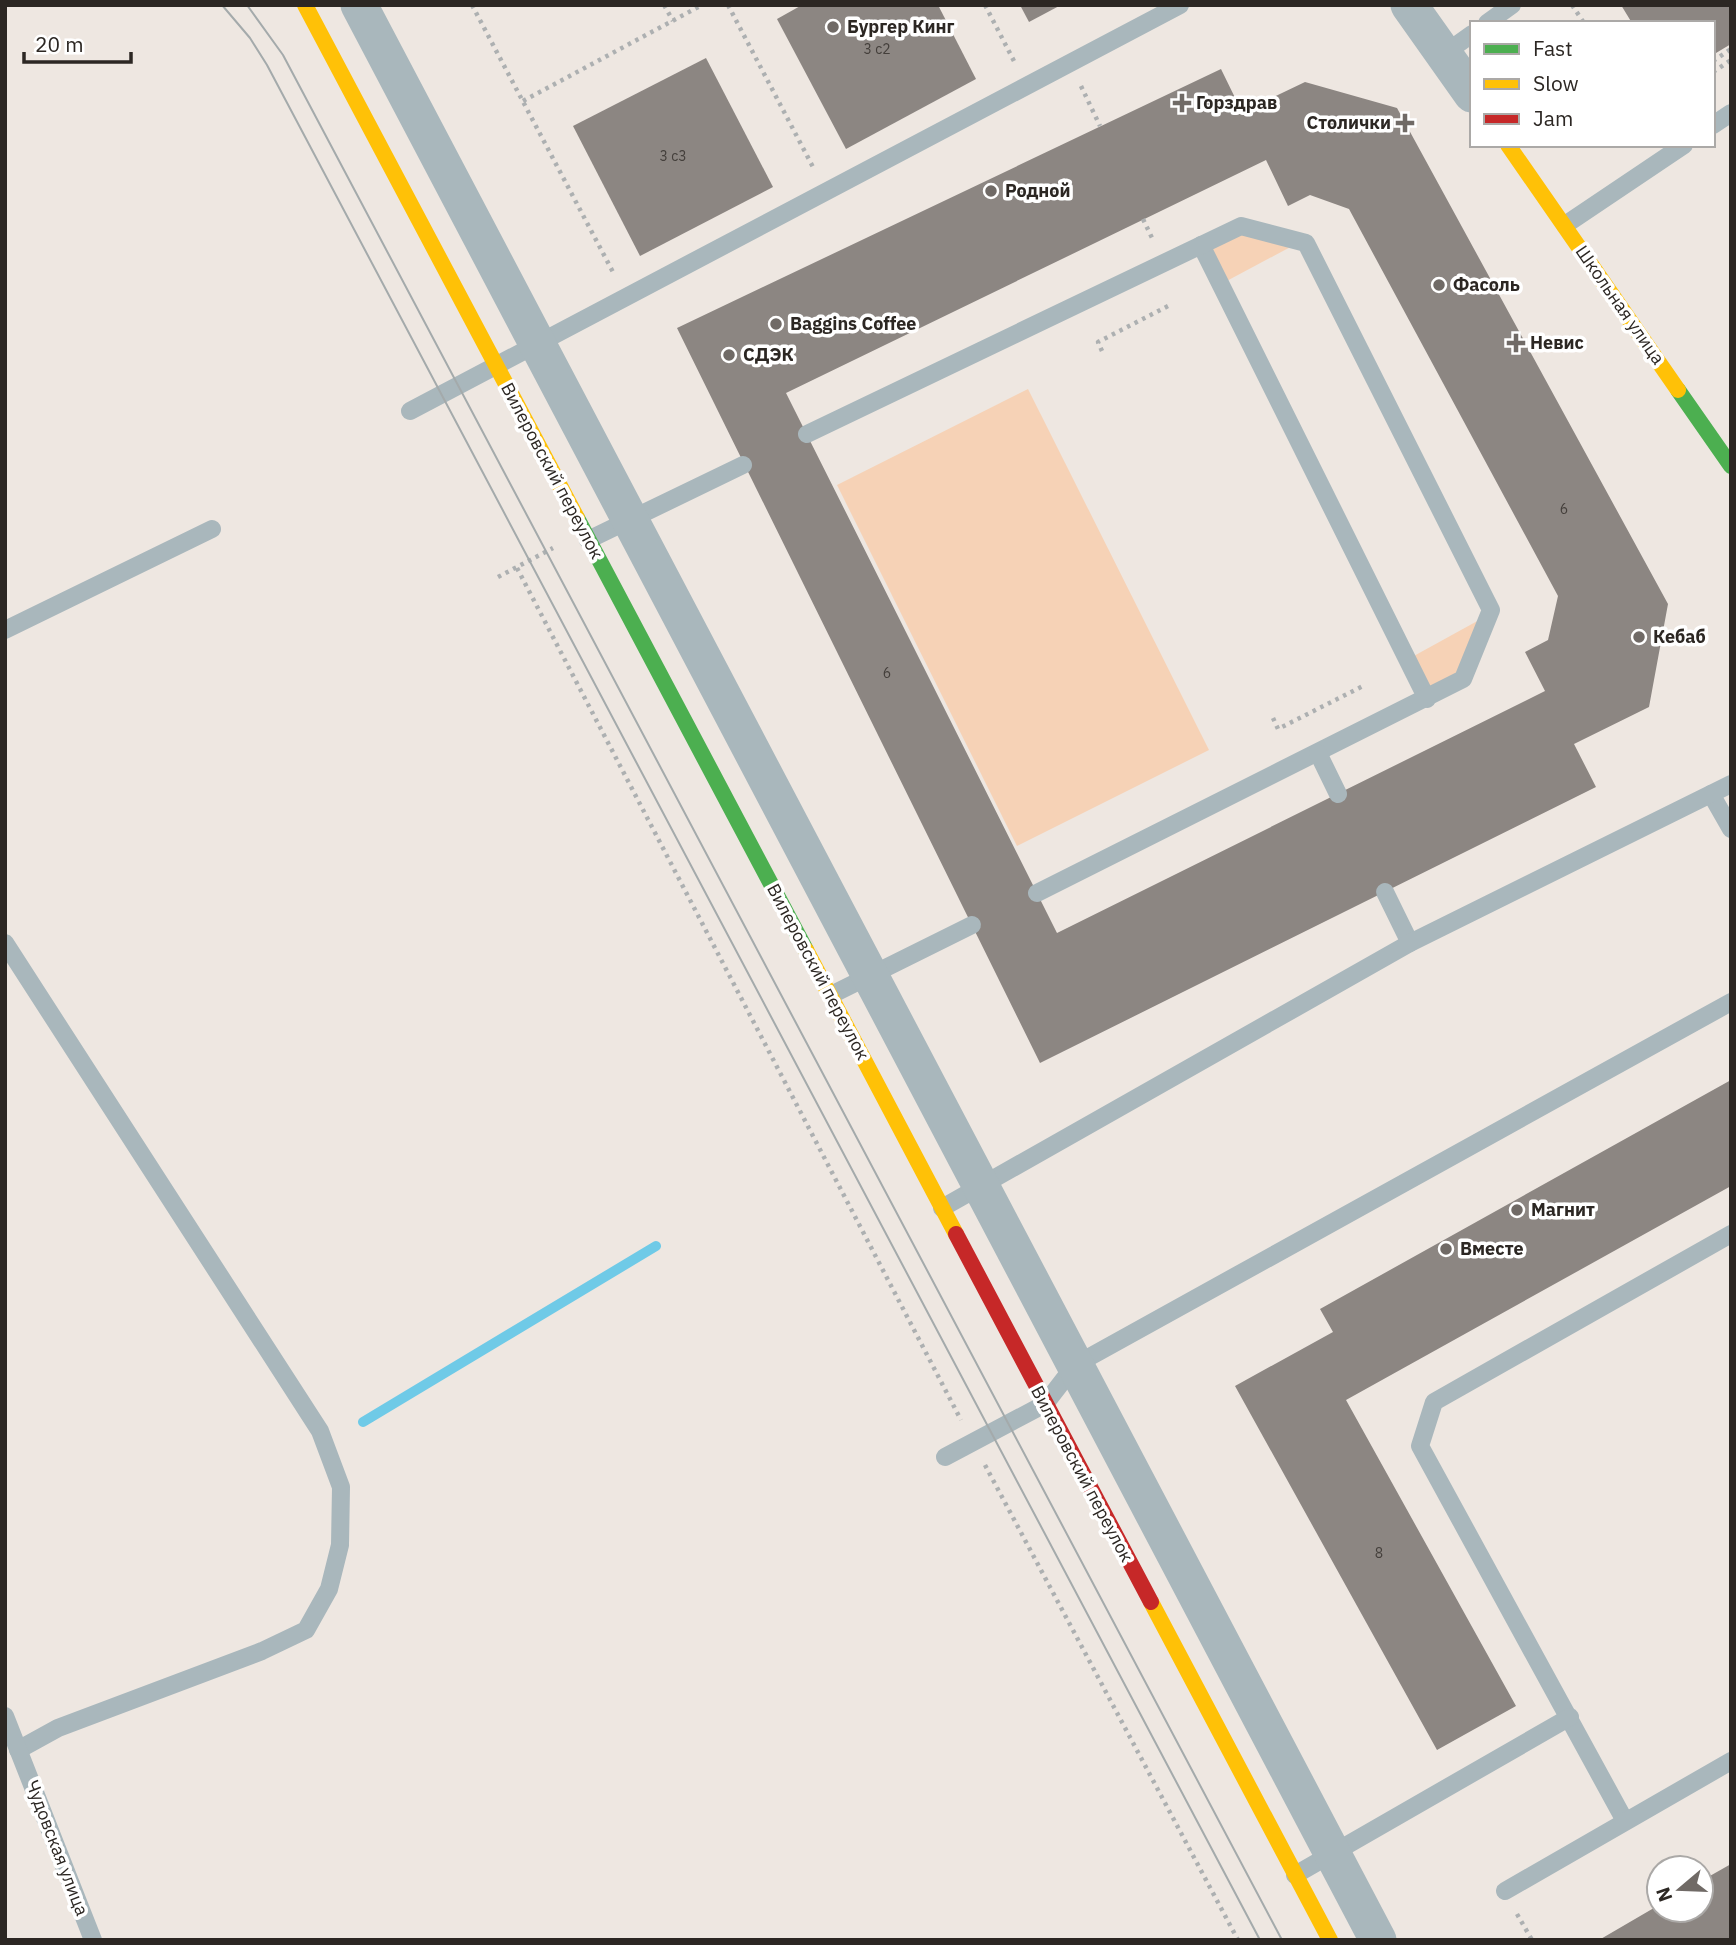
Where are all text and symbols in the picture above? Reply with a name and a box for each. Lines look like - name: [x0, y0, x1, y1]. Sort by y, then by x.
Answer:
- place label: Бургер Кинг: [847, 15, 955, 38]
- marker: Бургер Кинг: [825, 19, 841, 35]
- scale bar: [24, 21, 131, 65]
- legend: [1470, 21, 1715, 147]
- text: 20 m: [35, 30, 84, 58]
- text: Fast: [1533, 34, 1573, 62]
- house number: 3 с2: [863, 40, 891, 58]
- text: Slow: [1533, 69, 1579, 97]
- place label: Горздрав: [1196, 91, 1277, 114]
- marker: Горздрав: [1174, 95, 1190, 111]
- text: Jam: [1533, 104, 1573, 132]
- place label: Столички: [1306, 111, 1391, 134]
- marker: Столички: [1397, 115, 1413, 131]
- house number: 3 с3: [659, 147, 687, 165]
- place label: Родной: [1005, 179, 1071, 202]
- marker: Родной: [983, 183, 999, 199]
- street label: Школьная улица: [1571, 241, 1670, 369]
- place label: Фасоль: [1453, 273, 1520, 296]
- marker: Фасоль: [1431, 277, 1447, 293]
- place label: Baggins Coffee: [790, 312, 916, 335]
- marker: Baggins Coffee: [768, 316, 784, 332]
- place label: Невис: [1530, 331, 1584, 354]
- marker: Невис: [1508, 335, 1524, 351]
- place label: СДЭК: [743, 343, 794, 366]
- marker: СДЭК: [721, 347, 737, 363]
- street label: Вилеровский переулок: [496, 379, 609, 563]
- house number: 6: [1560, 500, 1568, 518]
- place label: Кебаб: [1653, 625, 1706, 648]
- marker: Кебаб: [1631, 629, 1647, 645]
- house number: 6: [883, 664, 891, 682]
- street label: Вилеровский переулок: [762, 880, 875, 1064]
- place label: Магнит: [1531, 1198, 1595, 1221]
- marker: Магнит: [1509, 1202, 1525, 1218]
- place label: Вместе: [1460, 1237, 1524, 1260]
- marker: Вместе: [1438, 1241, 1454, 1257]
- street label: Вилеровский переулок: [1026, 1382, 1139, 1566]
- house number: 8: [1375, 1544, 1383, 1562]
- street label: Чудовская улица: [21, 1777, 94, 1919]
- north arrow: [1645, 1854, 1715, 1924]
- text: N: [1650, 1884, 1678, 1905]

